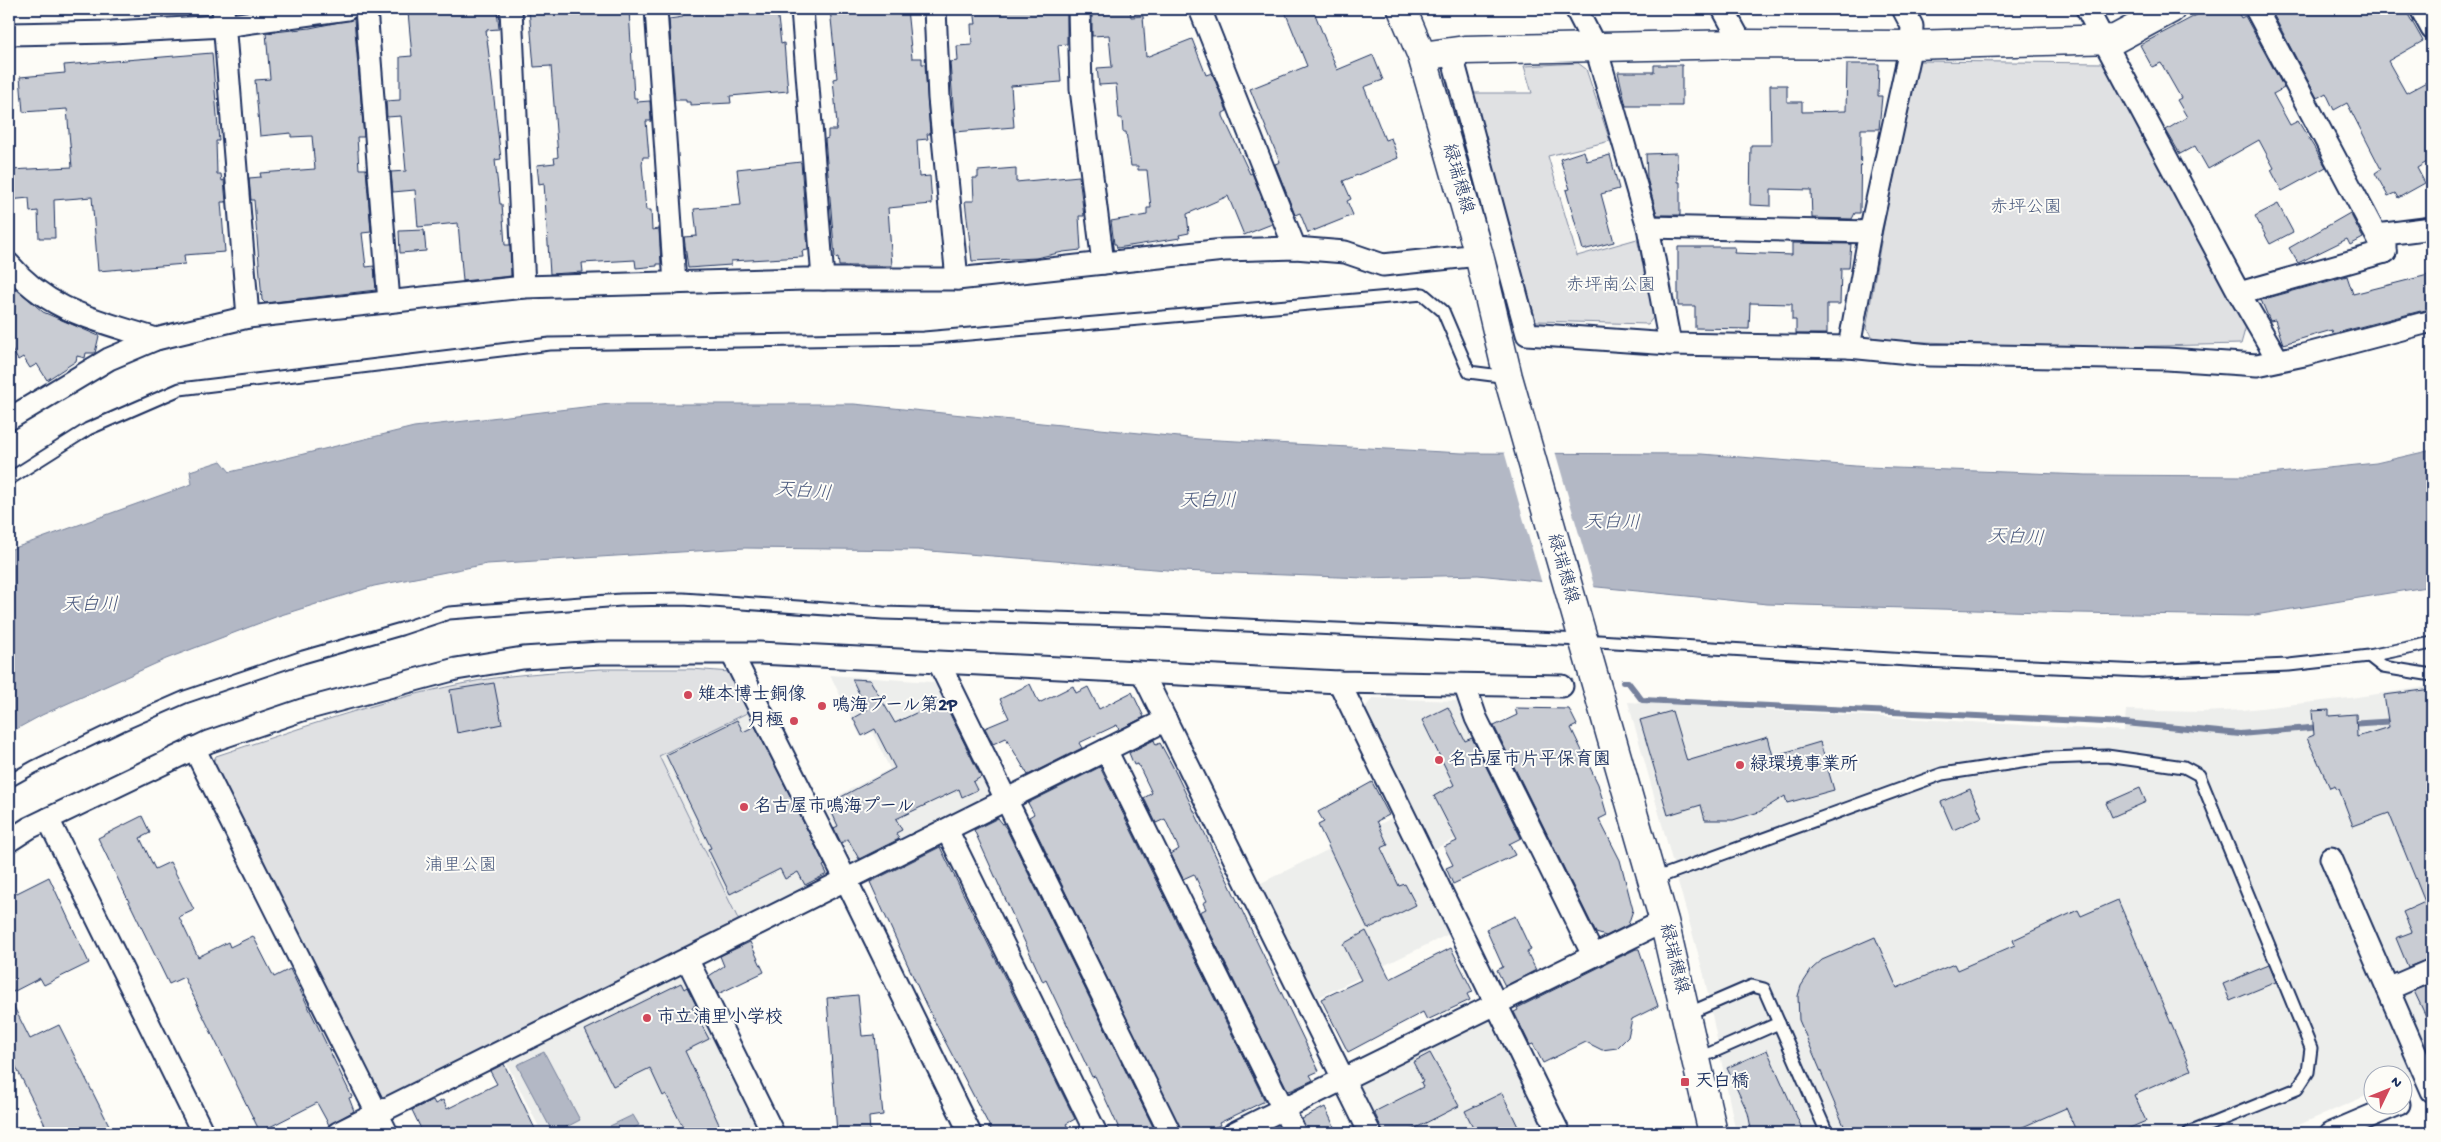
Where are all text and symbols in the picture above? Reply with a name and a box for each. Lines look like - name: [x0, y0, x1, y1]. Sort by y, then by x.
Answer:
- street label: 緑瑞穂線: [1437, 141, 1478, 216]
- park label: 赤坪公園: [1990, 197, 2062, 219]
- park label: 赤坪南公園: [1566, 275, 1656, 297]
- water label: 天白川: [774, 478, 832, 507]
- water label: 天白川: [1179, 490, 1237, 514]
- water label: 天白川: [1583, 511, 1641, 536]
- water label: 天白川: [1987, 525, 2045, 552]
- street label: 緑瑞穂線: [1542, 531, 1583, 606]
- water label: 天白川: [61, 594, 119, 618]
- place label: 雉本博士銅像: [698, 684, 806, 706]
- marker: 雉本博士銅像: [682, 689, 694, 701]
- place label: 鳴海プール第2P: [832, 695, 958, 717]
- marker: 鳴海プール第2P: [816, 700, 828, 712]
- place label: 月極: [748, 710, 784, 732]
- marker: 月極: [788, 715, 800, 727]
- place label: 名古屋市片平保育園: [1449, 749, 1611, 771]
- marker: 名古屋市片平保育園: [1433, 754, 1445, 766]
- place label: 緑環境事業所: [1750, 754, 1858, 776]
- marker: 緑環境事業所: [1734, 759, 1746, 771]
- place label: 名古屋市鳴海プール: [754, 796, 914, 818]
- marker: 名古屋市鳴海プール: [738, 801, 750, 813]
- park label: 浦里公園: [425, 855, 497, 877]
- street label: 緑瑞穂線: [1654, 921, 1693, 996]
- place label: 市立浦里小学校: [657, 1007, 783, 1029]
- marker: 市立浦里小学校: [641, 1012, 653, 1024]
- north arrow: [2364, 1064, 2414, 1114]
- place label: 天白橋: [1695, 1071, 1749, 1093]
- text: N: [2386, 1074, 2405, 1092]
- marker: 天白橋: [1679, 1076, 1691, 1088]

